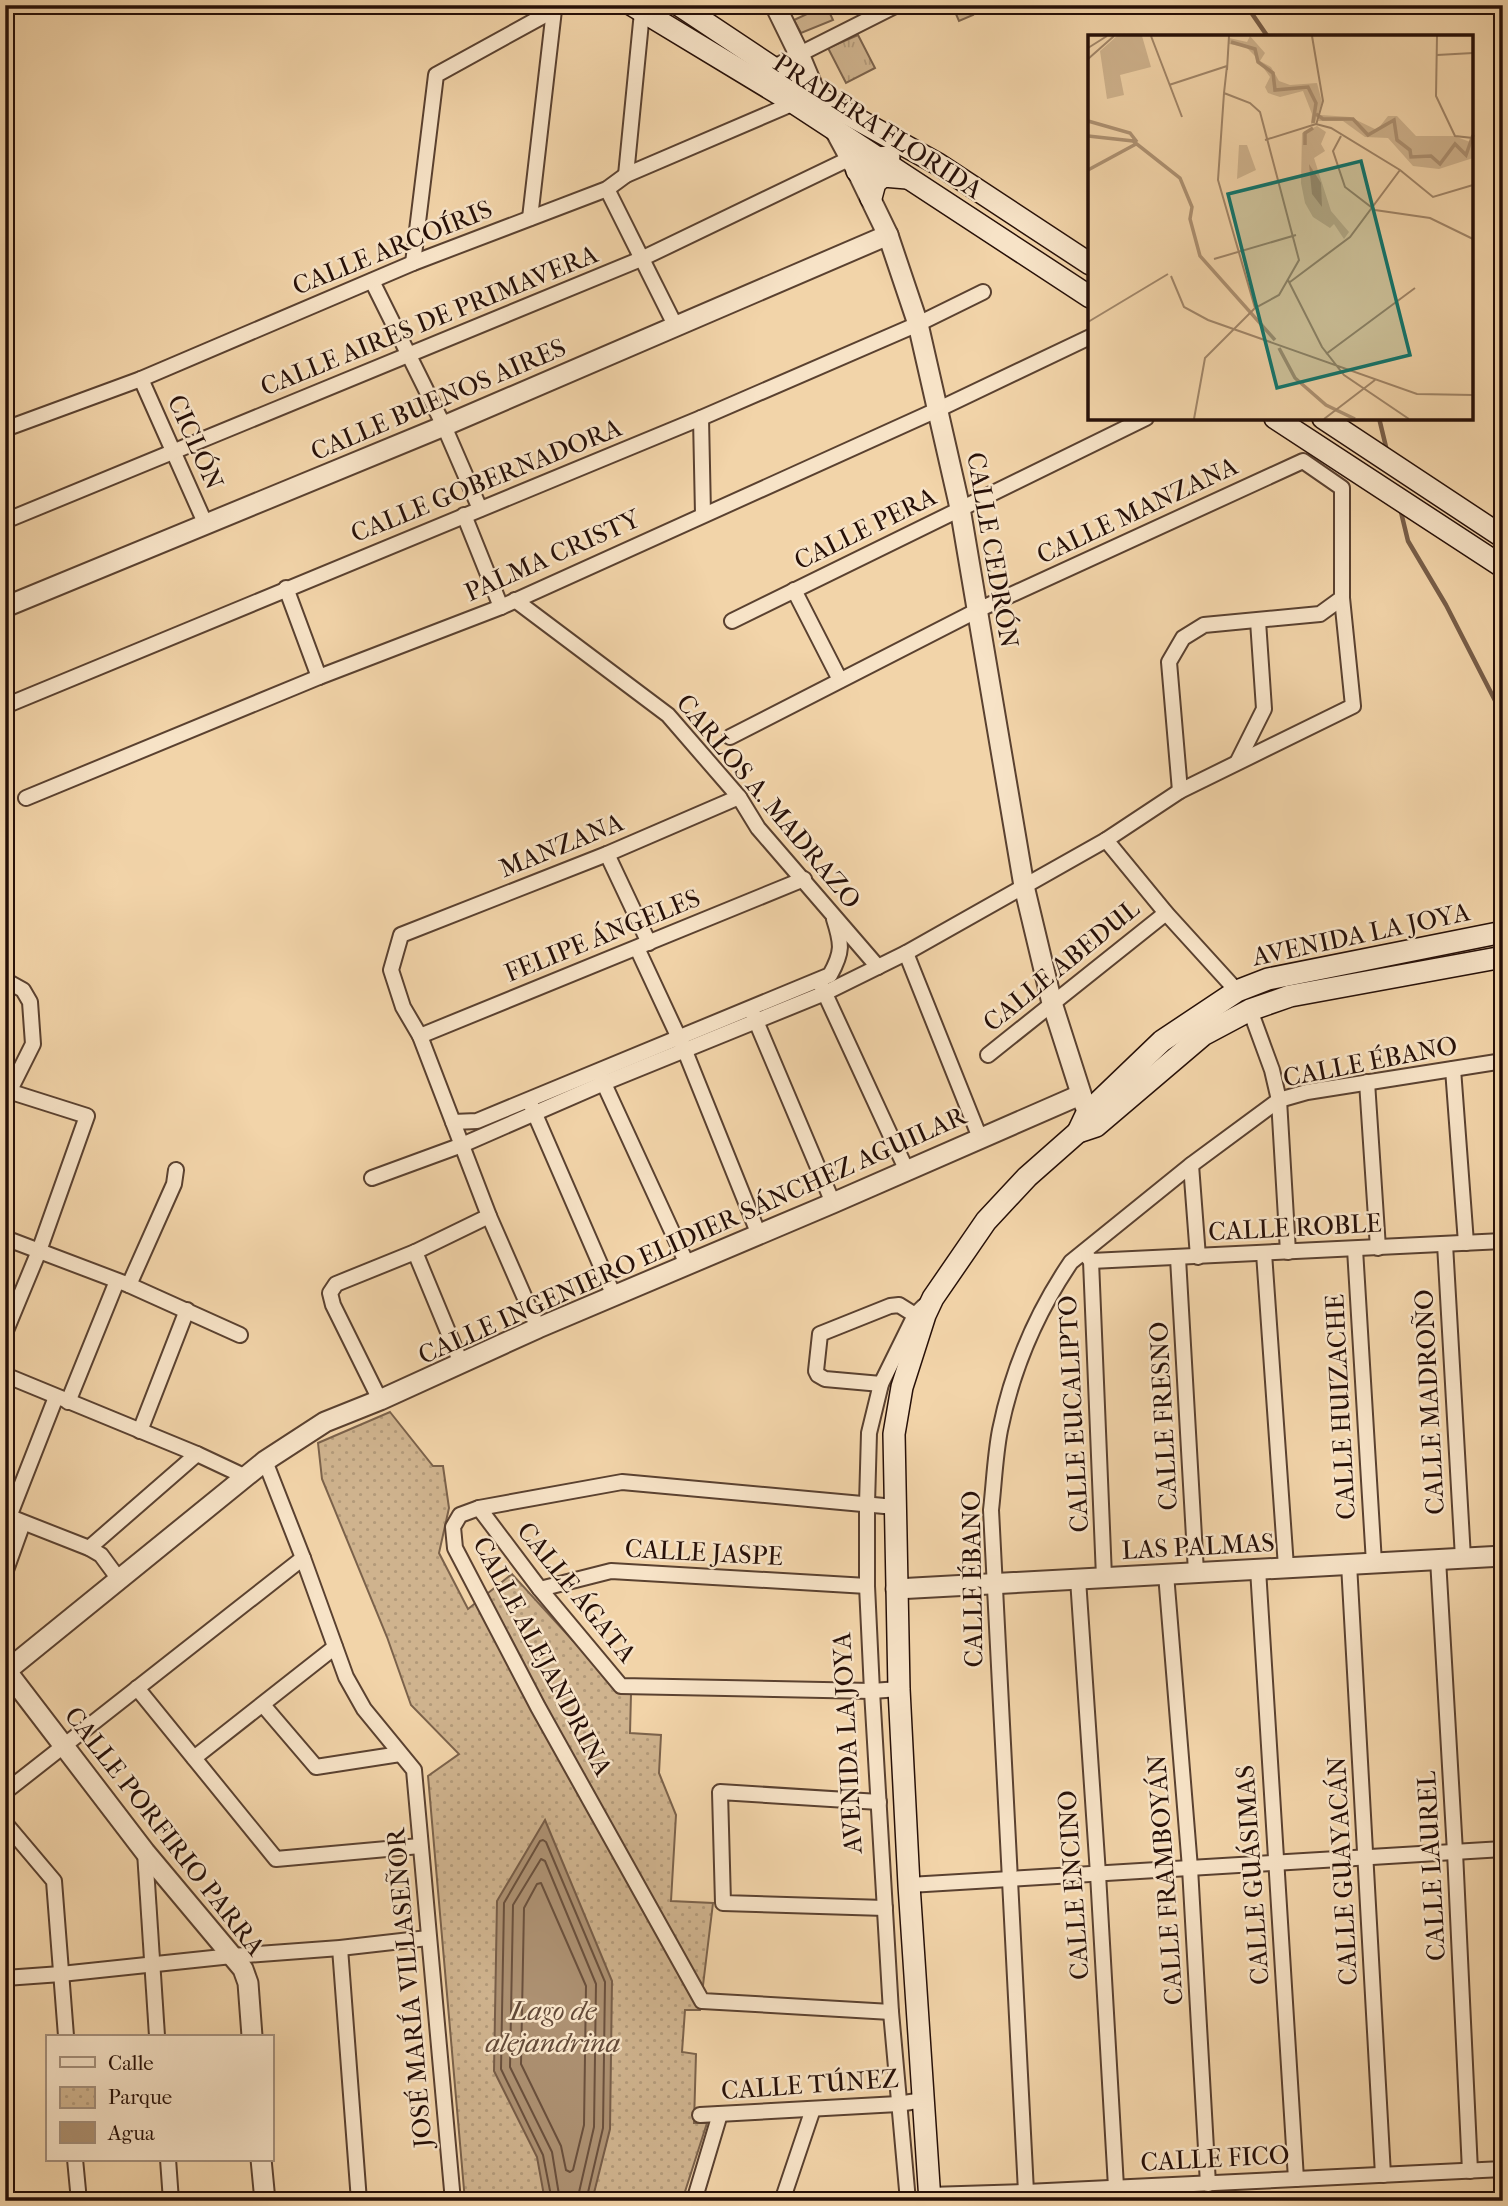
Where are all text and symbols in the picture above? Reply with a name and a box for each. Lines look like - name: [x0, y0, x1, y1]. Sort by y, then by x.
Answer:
- inset map: [1088, 35, 1473, 420]
- street label: PRADERA FLORIDA: [767, 47, 989, 206]
- street label: CALLE ARCOÍRIS: [288, 192, 496, 302]
- street label: CALLE AIRES DE PRIMAVERA: [256, 238, 603, 402]
- street label: CALLE BUENOS AIRES: [306, 332, 570, 467]
- street label: CICLÓN: [161, 390, 231, 495]
- street label: CALLE GOBERNADORA: [346, 411, 627, 549]
- street label: CALLE CEDRÓN: [960, 450, 1026, 651]
- street label: CALLE MANZANA: [1032, 450, 1244, 571]
- street label: CALLE PERA: [789, 480, 942, 576]
- street label: PALMA CRISTY: [460, 502, 646, 608]
- street label: CARLOS A. MADRAZO: [670, 688, 867, 915]
- street label: MANZANA: [495, 806, 629, 884]
- street label: FELIPE ÁNGELES: [500, 881, 704, 989]
- street label: CALLE ABEDUL: [977, 893, 1146, 1038]
- street label: AVENIDA LA JOYA: [1249, 896, 1474, 973]
- street label: CALLE ÉBANO: [1280, 1028, 1460, 1094]
- street label: CALLE INGENIERO ELIDIER SÁNCHEZ AGUILAR: [413, 1099, 972, 1371]
- street label: CALLE ROBLE: [1207, 1207, 1383, 1248]
- street label: CALLE MADROÑO: [1407, 1289, 1451, 1515]
- street label: CALLE HUIZACHE: [1319, 1293, 1362, 1521]
- street label: CALLE EUCALIPTO: [1052, 1295, 1095, 1533]
- street label: CALLE FRESNO: [1143, 1321, 1184, 1511]
- street label: CALLE ÉBANO: [954, 1490, 990, 1668]
- street label: CALLE ÁGATA: [511, 1515, 644, 1670]
- street label: LAS PALMAS: [1121, 1527, 1275, 1566]
- street label: CALLE ALEJANDRINA: [466, 1531, 619, 1782]
- street label: CALLE JASPE: [624, 1533, 784, 1572]
- street label: AVENIDA LA JOYA: [826, 1630, 869, 1855]
- street label: CALLE PORFIRIO PARRA: [58, 1701, 272, 1963]
- street label: CALLE FRAMBOYÁN: [1140, 1753, 1190, 2006]
- street label: CALLE GUAYACÁN: [1320, 1755, 1364, 1986]
- street label: CALLE GUÁSIMAS: [1228, 1764, 1276, 1986]
- street label: CALLE LAUREL: [1411, 1770, 1452, 1962]
- street label: CALLE ENCINO: [1051, 1789, 1096, 1981]
- street label: JOSÉ MARÍA VILLASEÑOR: [379, 1826, 439, 2151]
- water label: Lago de alejandrina: [486, 1994, 620, 2059]
- legend: [46, 2035, 273, 2160]
- text: Calle: [108, 2051, 154, 2075]
- street label: CALLE TÚNEZ: [720, 2062, 900, 2106]
- text: Parque: [108, 2085, 172, 2109]
- text: Agua: [107, 2121, 155, 2145]
- street label: CALLE FICO: [1140, 2139, 1290, 2178]

